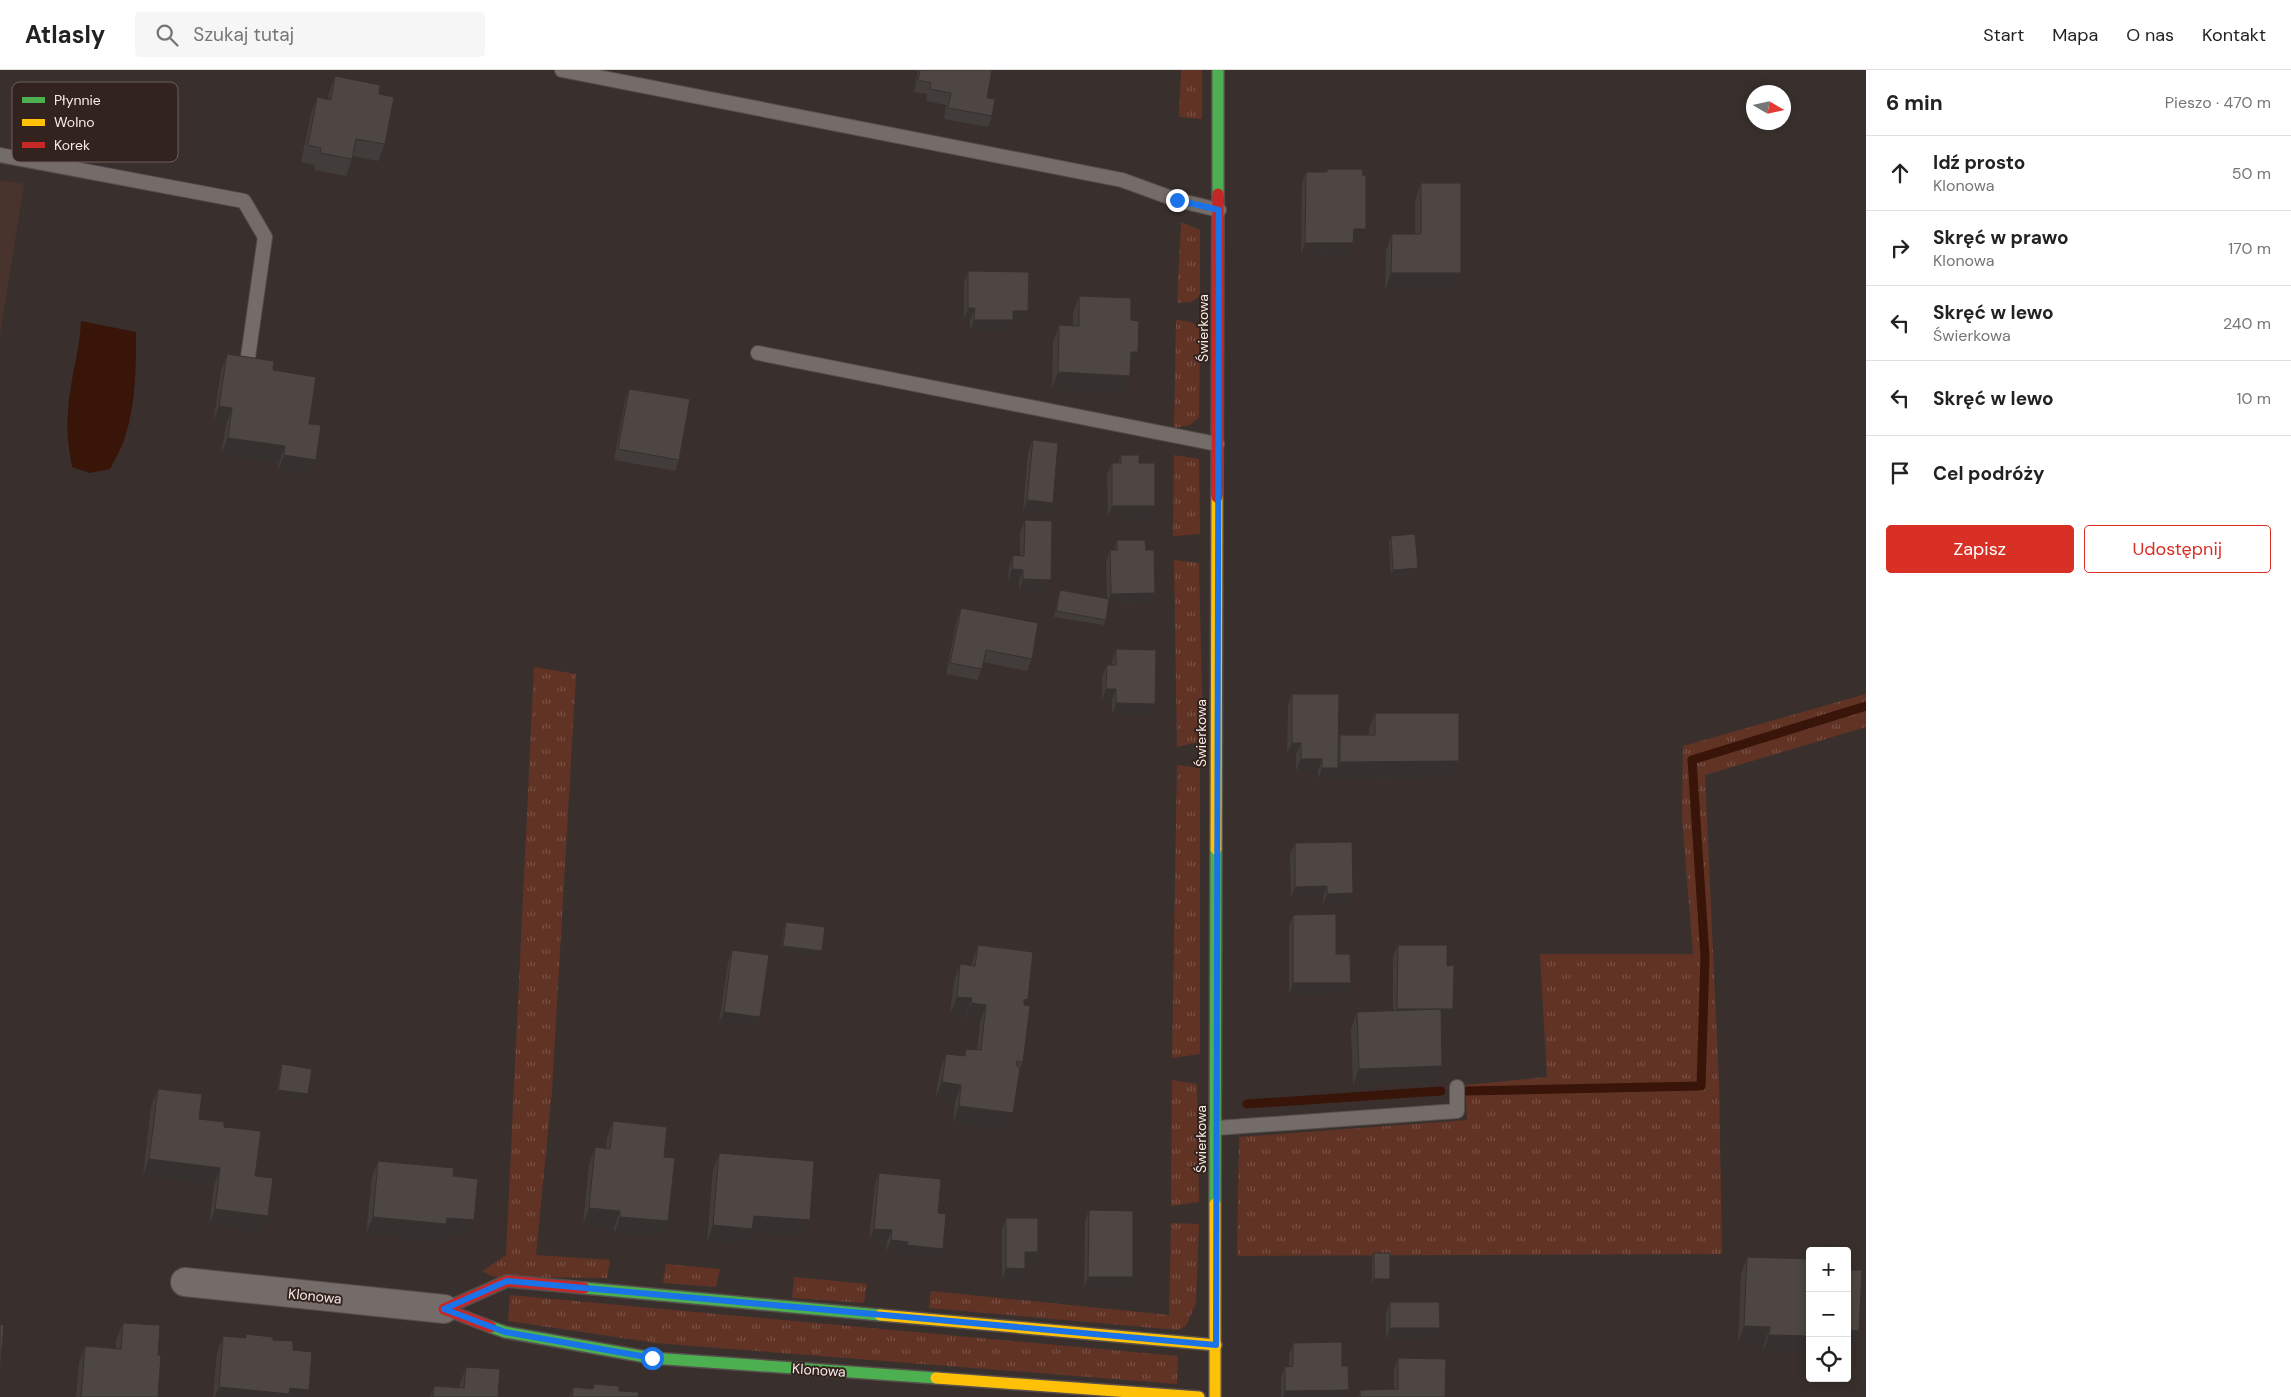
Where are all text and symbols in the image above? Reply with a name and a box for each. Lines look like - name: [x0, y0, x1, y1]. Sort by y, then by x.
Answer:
- search box: [135, 12, 485, 57]
- text: Atlasly: [25, 19, 105, 50]
- icon: search: [153, 21, 181, 49]
- text: Szukaj tutaj: [193, 22, 294, 47]
- text: Start: [1983, 23, 2024, 47]
- text: Mapa: [2052, 23, 2098, 47]
- text: O nas: [2126, 23, 2174, 47]
- text: Kontakt: [2202, 23, 2266, 47]
- legend: [12, 82, 178, 162]
- north arrow: [1746, 85, 1791, 130]
- text: 6 min: [1886, 89, 1943, 117]
- text: Płynnie: [54, 91, 101, 109]
- text: Pieszo · 470 m: [2165, 92, 2271, 113]
- text: Wolno: [54, 113, 95, 131]
- text: Korek: [54, 136, 90, 154]
- text: Idź prosto: [1933, 150, 2025, 175]
- icon: ahead: [1886, 159, 1914, 187]
- text: 50 m: [2232, 163, 2271, 184]
- text: Klonowa: [1933, 175, 1994, 196]
- route end: [1166, 189, 1189, 212]
- text: Skręć w prawo: [1933, 225, 2069, 250]
- icon: right: [1886, 234, 1914, 262]
- text: 170 m: [2228, 238, 2271, 259]
- text: Klonowa: [1933, 250, 1994, 271]
- street label: Świerkowa: [1194, 294, 1212, 362]
- text: Skręć w lewo: [1933, 300, 2054, 325]
- icon: left: [1886, 309, 1914, 337]
- text: 240 m: [2223, 313, 2271, 334]
- text: Świerkowa: [1933, 325, 2011, 346]
- icon: left: [1886, 384, 1914, 412]
- text: Skręć w lewo: [1933, 386, 2054, 411]
- text: 10 m: [2237, 388, 2271, 409]
- icon: arrive: [1886, 459, 1914, 487]
- text: Cel podróży: [1933, 461, 2044, 486]
- button: Zapisz: [1886, 525, 2074, 573]
- button: Udostępnij: [2084, 525, 2271, 573]
- street label: Świerkowa: [1192, 699, 1210, 767]
- street label: Świerkowa: [1192, 1105, 1210, 1173]
- map controls: [1806, 1247, 1851, 1382]
- button: +: [1806, 1247, 1851, 1292]
- street label: Klonowa: [287, 1284, 343, 1308]
- button: −: [1806, 1292, 1851, 1337]
- button: locate: [1806, 1337, 1851, 1382]
- route start: [641, 1347, 664, 1370]
- street label: Klonowa: [792, 1359, 846, 1381]

